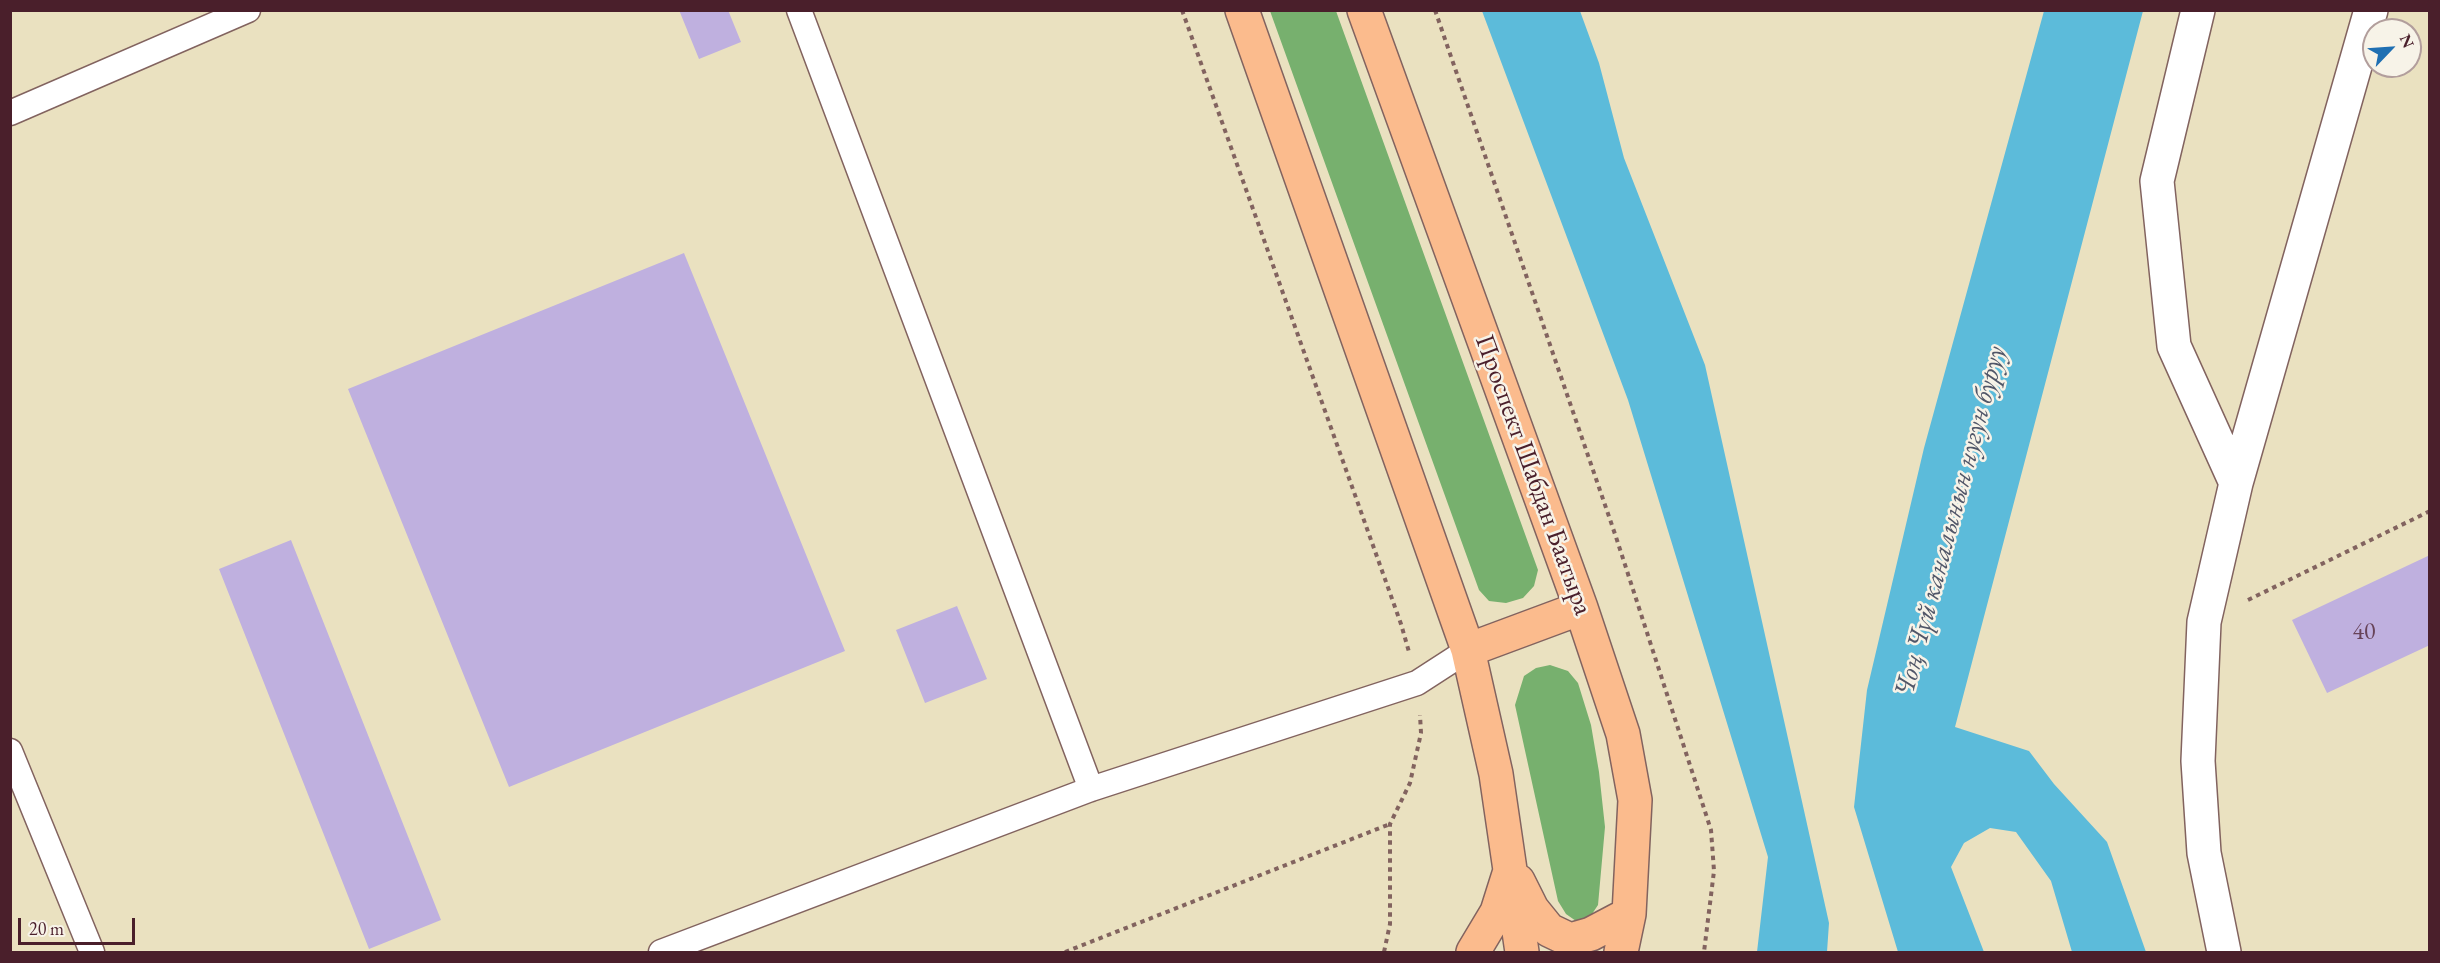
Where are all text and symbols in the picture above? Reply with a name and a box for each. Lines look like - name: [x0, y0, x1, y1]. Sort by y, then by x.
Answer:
- north arrow: [2362, 18, 2422, 78]
- text: N: [2395, 31, 2419, 51]
- street label: Проспект Шабдан Баатыра: [1467, 330, 1599, 620]
- water label: Чоң Чүй каналынын нугун буруу: [1888, 343, 2014, 701]
- house number: 40: [2352, 618, 2376, 646]
- scale bar: [21, 906, 138, 944]
- text: 20 m: [29, 917, 64, 940]

